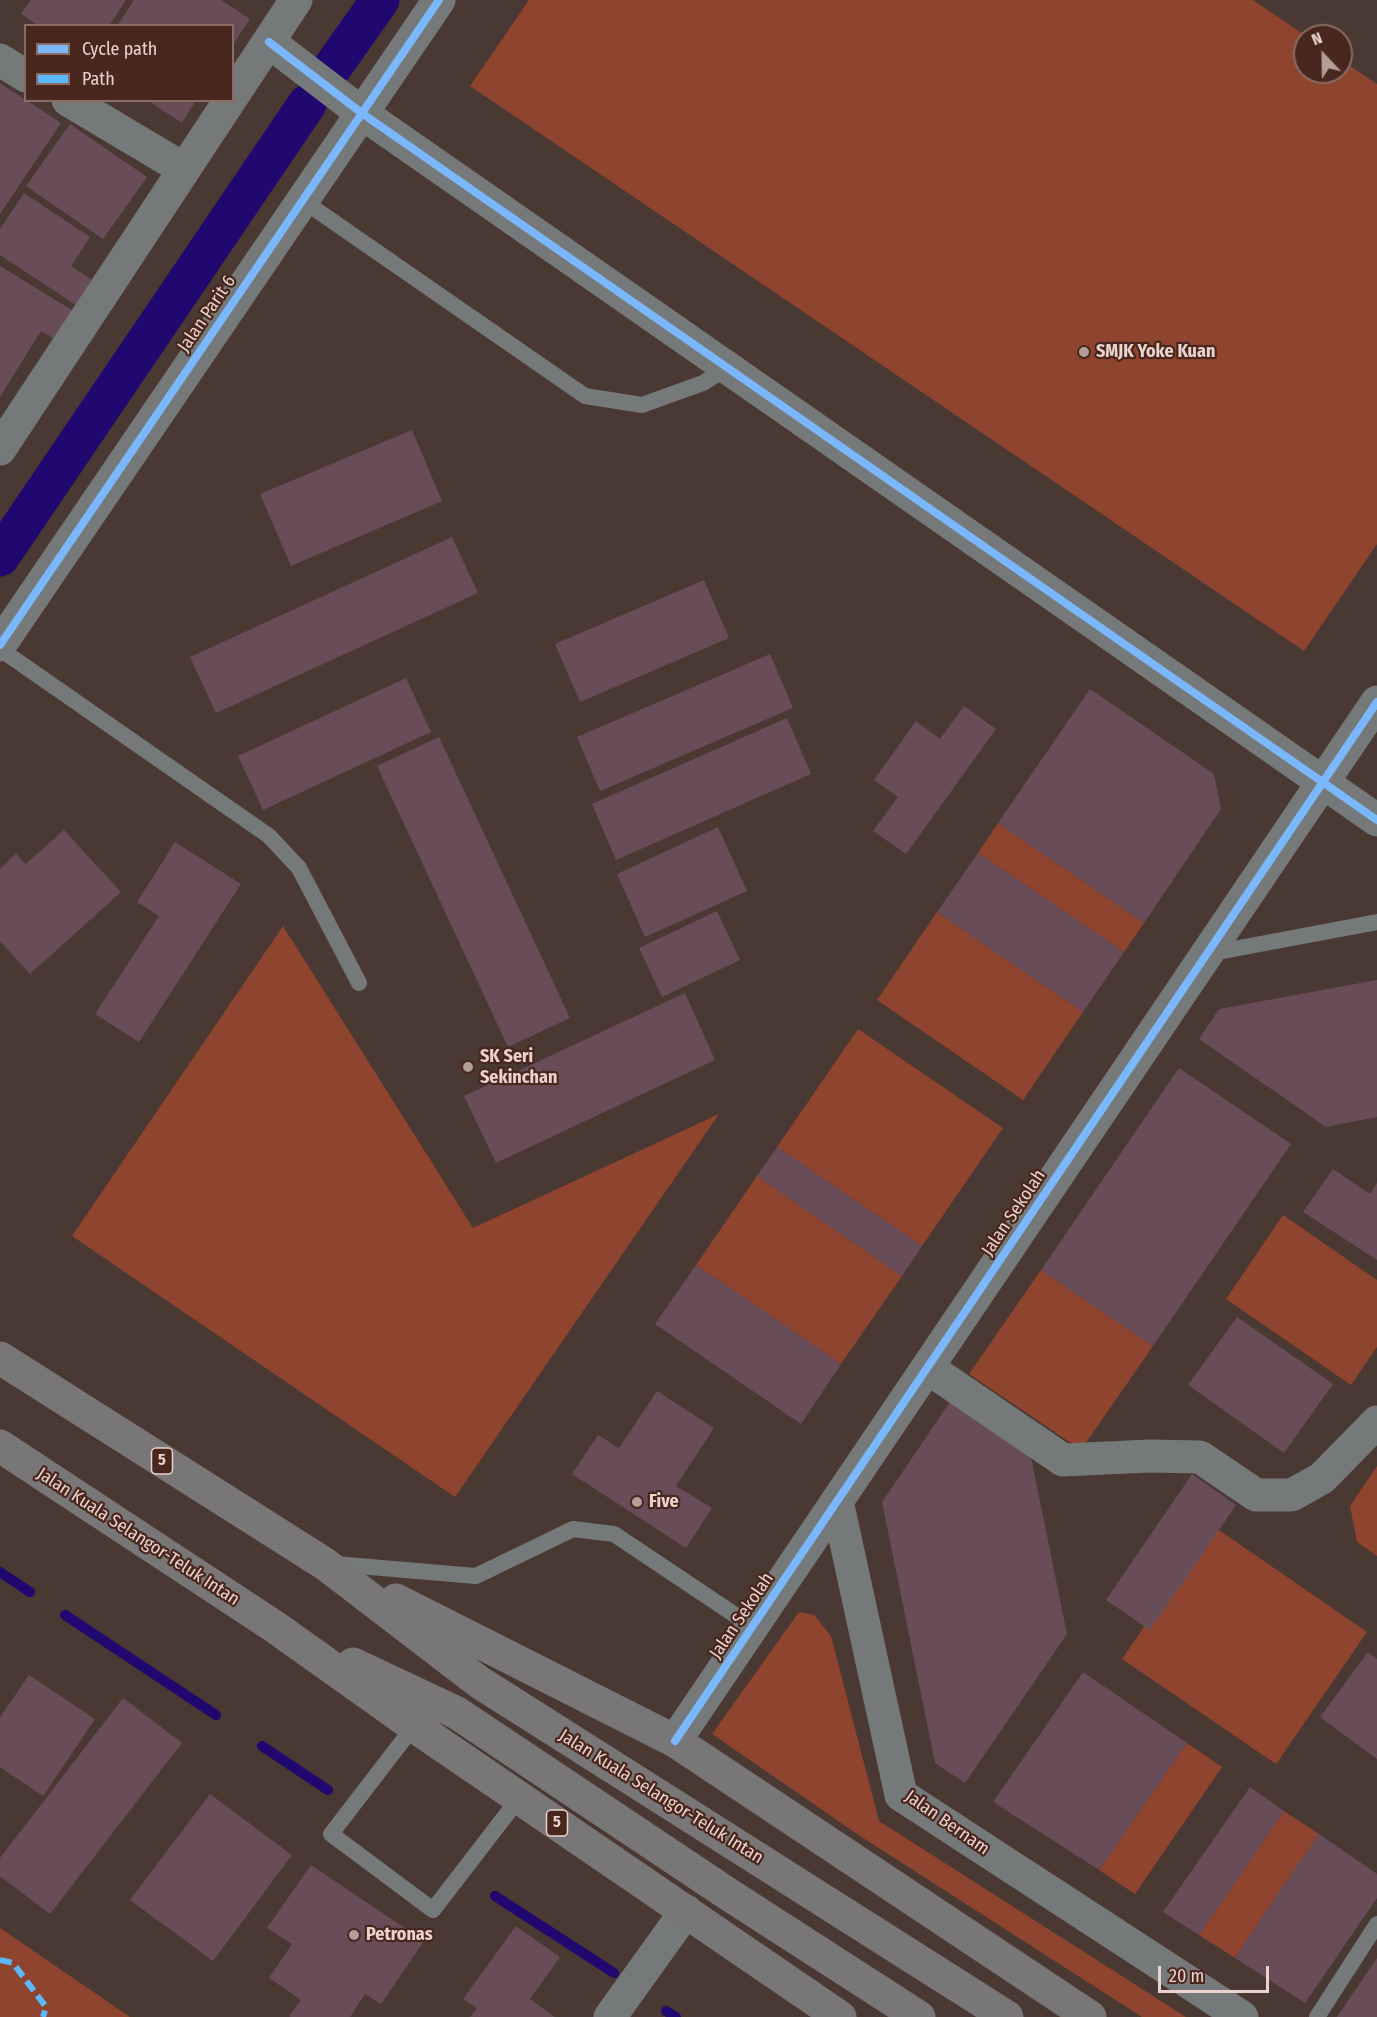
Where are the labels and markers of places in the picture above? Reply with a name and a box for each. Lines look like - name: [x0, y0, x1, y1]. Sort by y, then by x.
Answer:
- place label: SMJK Yoke Kuan: [1096, 341, 1215, 363]
- marker: SMJK Yoke Kuan: [1077, 345, 1091, 359]
- place label: SK Seri Sekinchan: [480, 1046, 557, 1088]
- marker: SK Seri Sekinchan: [461, 1060, 475, 1074]
- place label: Five: [649, 1491, 679, 1513]
- marker: Five: [630, 1495, 644, 1509]
- place label: Petronas: [366, 1924, 433, 1946]
- marker: Petronas: [347, 1928, 361, 1942]

